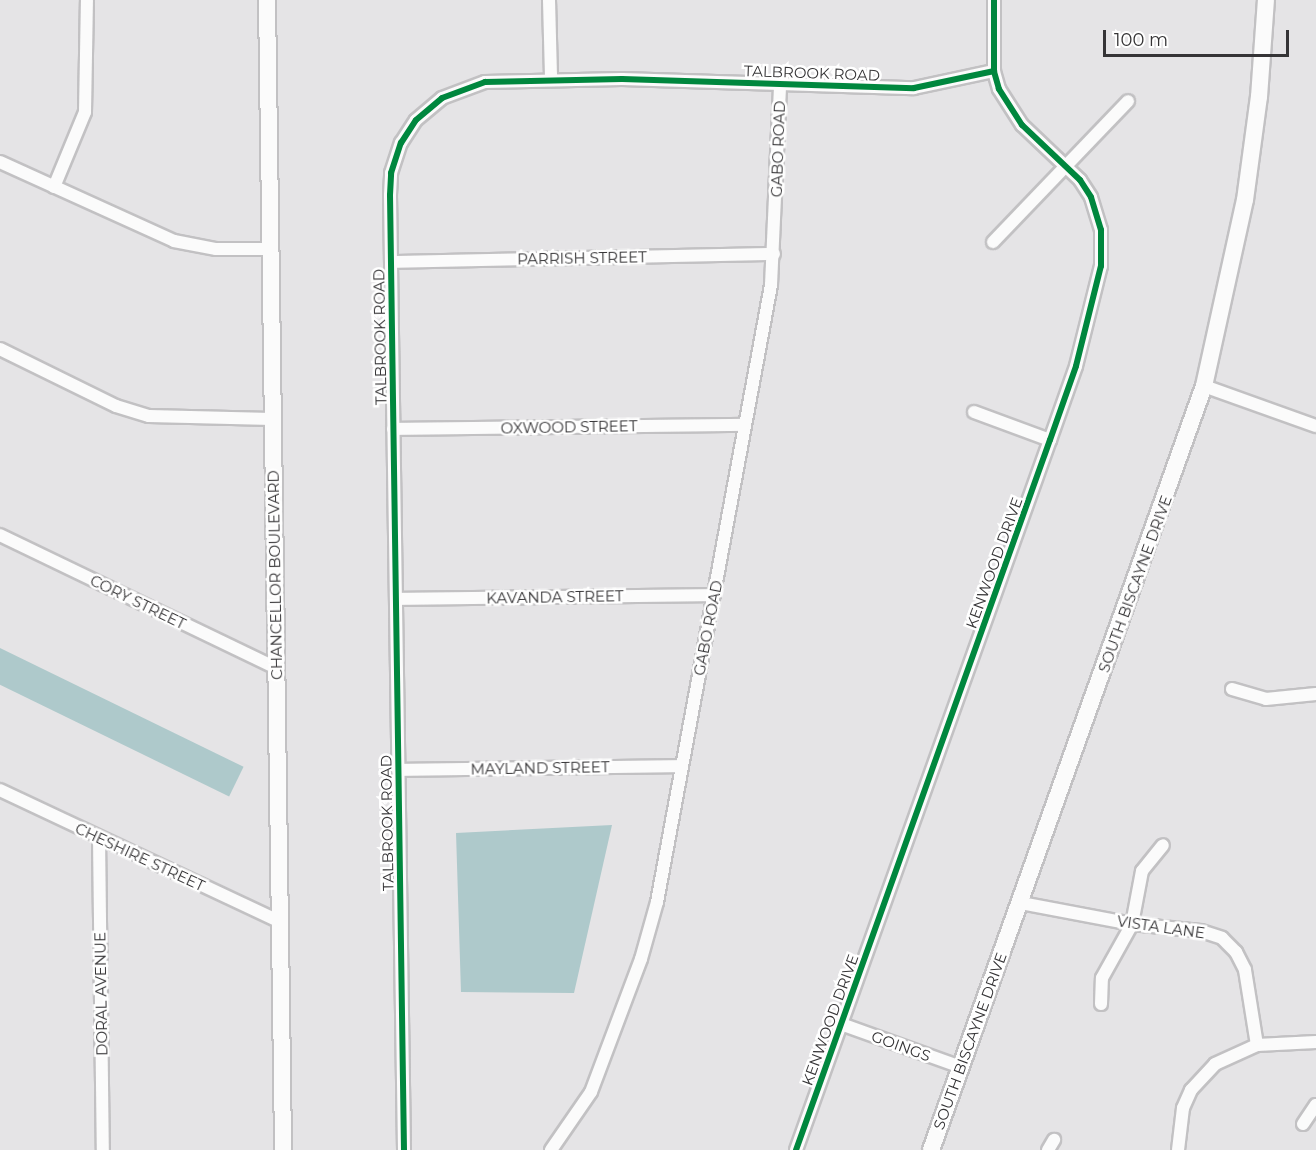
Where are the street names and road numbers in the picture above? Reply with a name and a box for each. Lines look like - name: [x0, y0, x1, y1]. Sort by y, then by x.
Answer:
- street label: TALBROOK ROAD: [744, 62, 880, 84]
- street label: GABO ROAD: [767, 100, 789, 198]
- street label: PARRISH STREET: [517, 248, 647, 268]
- street label: TALBROOK ROAD: [370, 269, 390, 405]
- street label: OXWOOD STREET: [500, 417, 638, 437]
- street label: CHANCELLOR BOULEVARD: [264, 470, 286, 680]
- street label: SOUTH BISCAYNE DRIVE: [1095, 493, 1175, 675]
- street label: KENWOOD DRIVE: [962, 495, 1026, 631]
- street label: CORY STREET: [87, 571, 189, 633]
- street label: GABO ROAD: [690, 579, 726, 677]
- street label: KAVANDA STREET: [486, 587, 624, 607]
- street label: TALBROOK ROAD: [377, 755, 397, 891]
- street label: MAYLAND STREET: [470, 758, 610, 778]
- street label: CHESHIRE STREET: [72, 819, 208, 895]
- street label: VISTA LANE: [1116, 912, 1206, 942]
- street label: DORAL AVENUE: [91, 932, 111, 1056]
- street label: SOUTH BISCAYNE DRIVE: [930, 950, 1010, 1132]
- street label: KENWOOD DRIVE: [798, 952, 862, 1088]
- street label: GOINGS: [869, 1027, 933, 1065]

